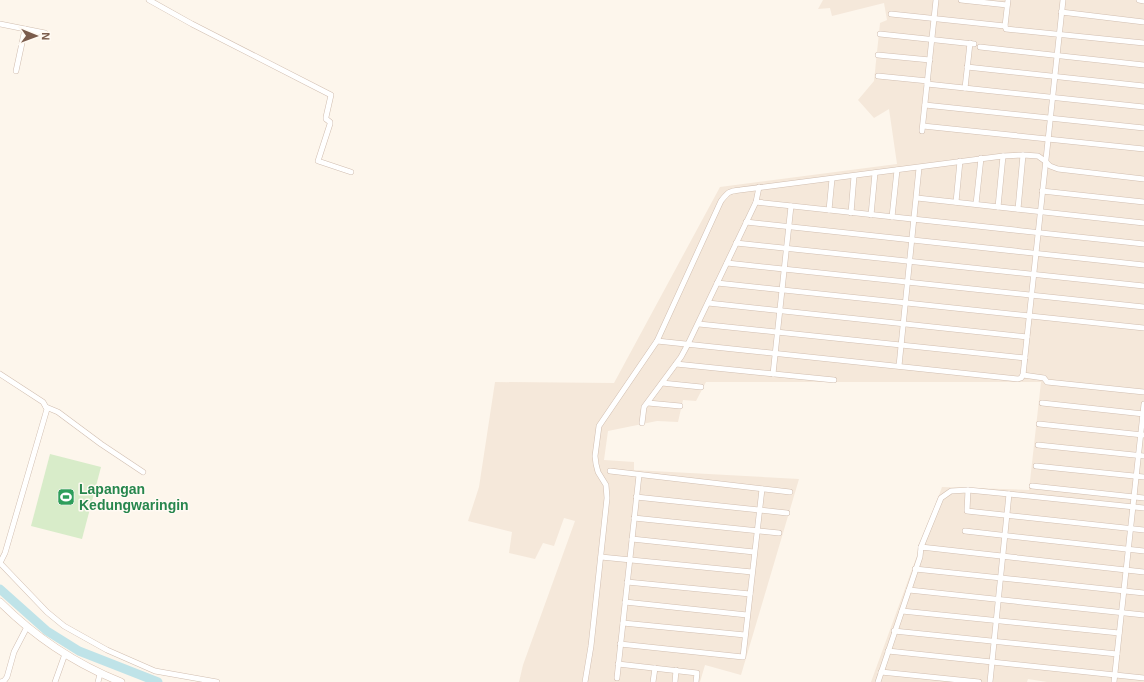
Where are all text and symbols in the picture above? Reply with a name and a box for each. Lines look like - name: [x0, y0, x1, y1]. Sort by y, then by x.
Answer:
- north arrow: [16, 16, 56, 56]
- text: N: [40, 32, 52, 40]
- place label: Lapangan Kedungwaringin: [79, 481, 189, 513]
- sports icon: Lapangan Kedungwaringin: [56, 487, 76, 507]

